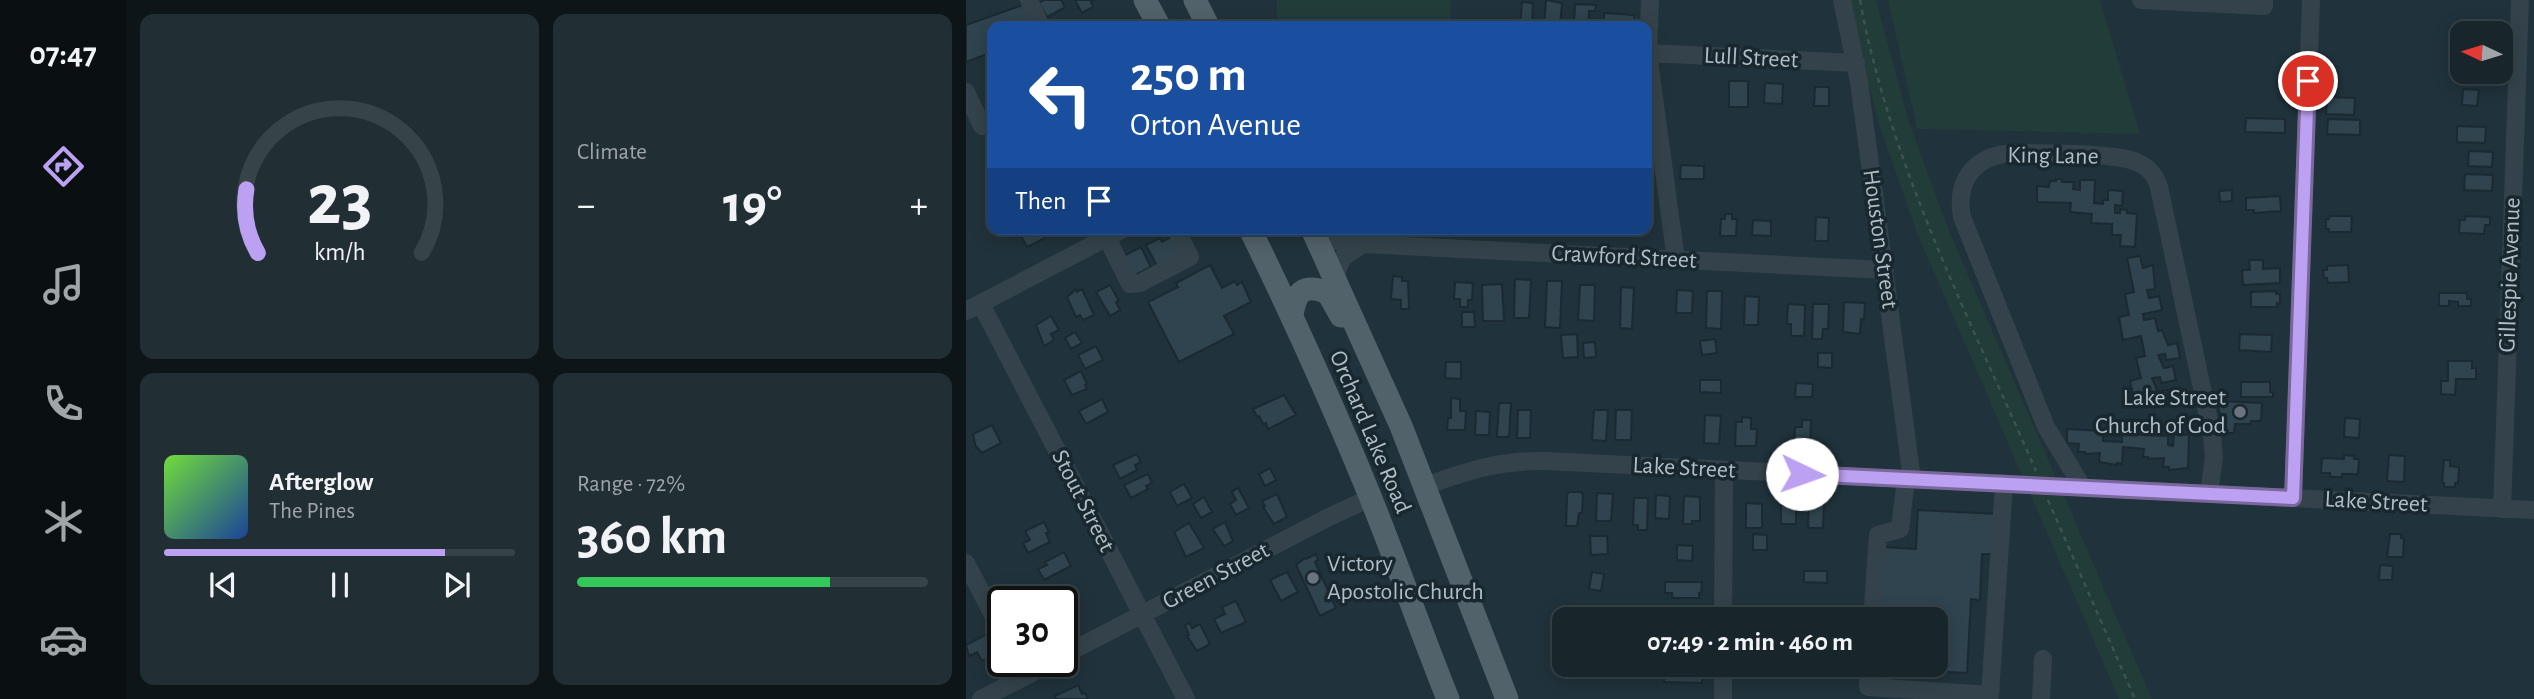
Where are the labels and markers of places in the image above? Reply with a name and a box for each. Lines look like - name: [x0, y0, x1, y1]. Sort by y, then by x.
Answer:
- pin: [2278, 51, 2338, 111]
- place label: Lake Street Church of God: [2095, 386, 2226, 438]
- marker: Lake Street Church of God: [2232, 404, 2248, 420]
- place label: Victory Apostolic Church: [1327, 552, 1484, 604]
- marker: Victory Apostolic Church: [1305, 570, 1321, 586]

